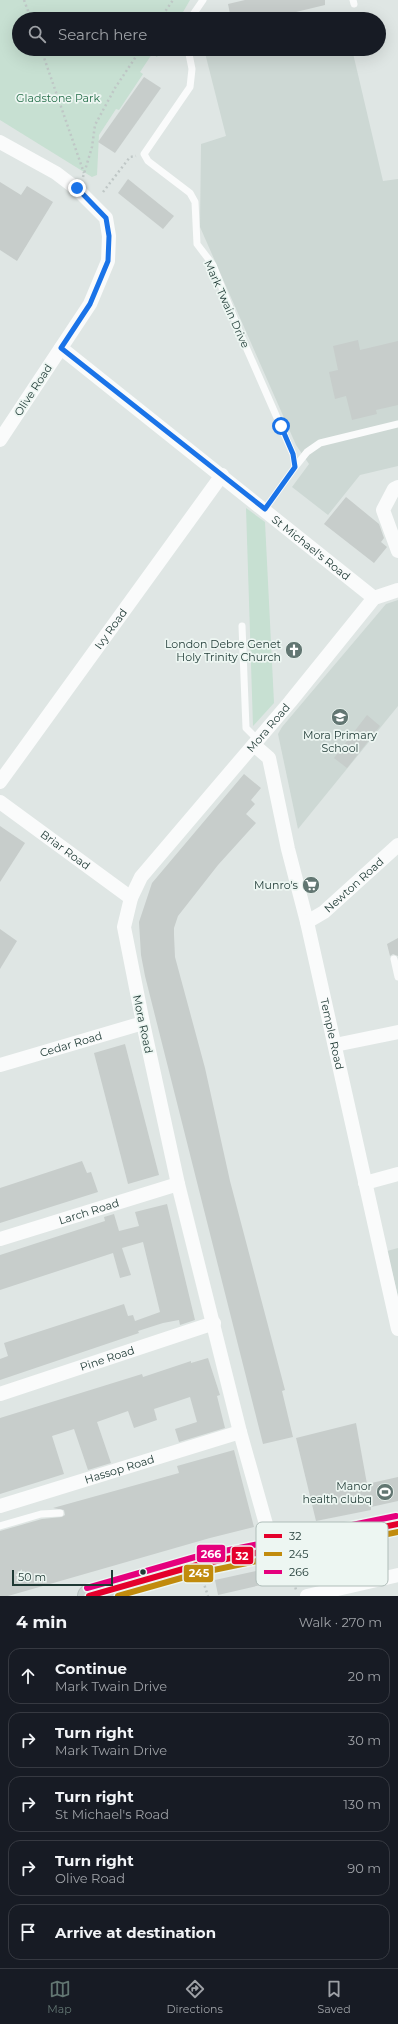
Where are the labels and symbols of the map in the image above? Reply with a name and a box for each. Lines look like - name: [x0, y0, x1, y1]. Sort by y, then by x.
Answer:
- park label: Gladstone Park: [16, 91, 100, 105]
- route end: [68, 179, 86, 197]
- street label: Mark Twain Drive: [201, 258, 253, 350]
- street label: Olive Road: [11, 361, 55, 419]
- route start: [272, 417, 290, 435]
- street label: St Michael's Road: [269, 512, 353, 583]
- street label: Ivy Road: [91, 606, 130, 652]
- place label: London Debre Genet Holy Trinity Church: [165, 637, 282, 664]
- church icon: London Debre Genet Holy Trinity Church: [284, 640, 304, 660]
- street label: Mora Road: [243, 700, 293, 755]
- school or university icon: Mora Primary School: [330, 707, 350, 727]
- place label: Mora Primary School: [303, 728, 377, 755]
- street label: Briar Road: [38, 827, 93, 873]
- street label: Newton Road: [321, 854, 387, 916]
- supermarket icon: Munro's: [301, 875, 321, 895]
- place label: Munro's: [254, 878, 299, 892]
- street label: Mora Road: [130, 993, 156, 1055]
- street label: Temple Road: [317, 997, 347, 1071]
- street label: Cedar Road: [38, 1028, 104, 1060]
- street label: Larch Road: [57, 1196, 121, 1227]
- street label: Pine Road: [78, 1343, 136, 1374]
- street label: Hassop Road: [83, 1452, 156, 1487]
- place label: Manor health clubq: [303, 1479, 372, 1506]
- sports icon: Manor health clubq: [375, 1482, 395, 1502]
- legend: [256, 1522, 388, 1586]
- text: 32: [289, 1529, 301, 1543]
- line badge: 266: [196, 1544, 226, 1563]
- line badge: 32: [231, 1546, 254, 1565]
- text: 266: [201, 1547, 221, 1561]
- text: 245: [289, 1547, 308, 1561]
- text: 32: [235, 1549, 249, 1563]
- line badge: 245: [183, 1564, 214, 1583]
- text: 266: [289, 1565, 309, 1579]
- text: 245: [189, 1566, 210, 1580]
- unlabelled marker: [138, 1567, 148, 1577]
- scale bar: [12, 1568, 113, 1587]

